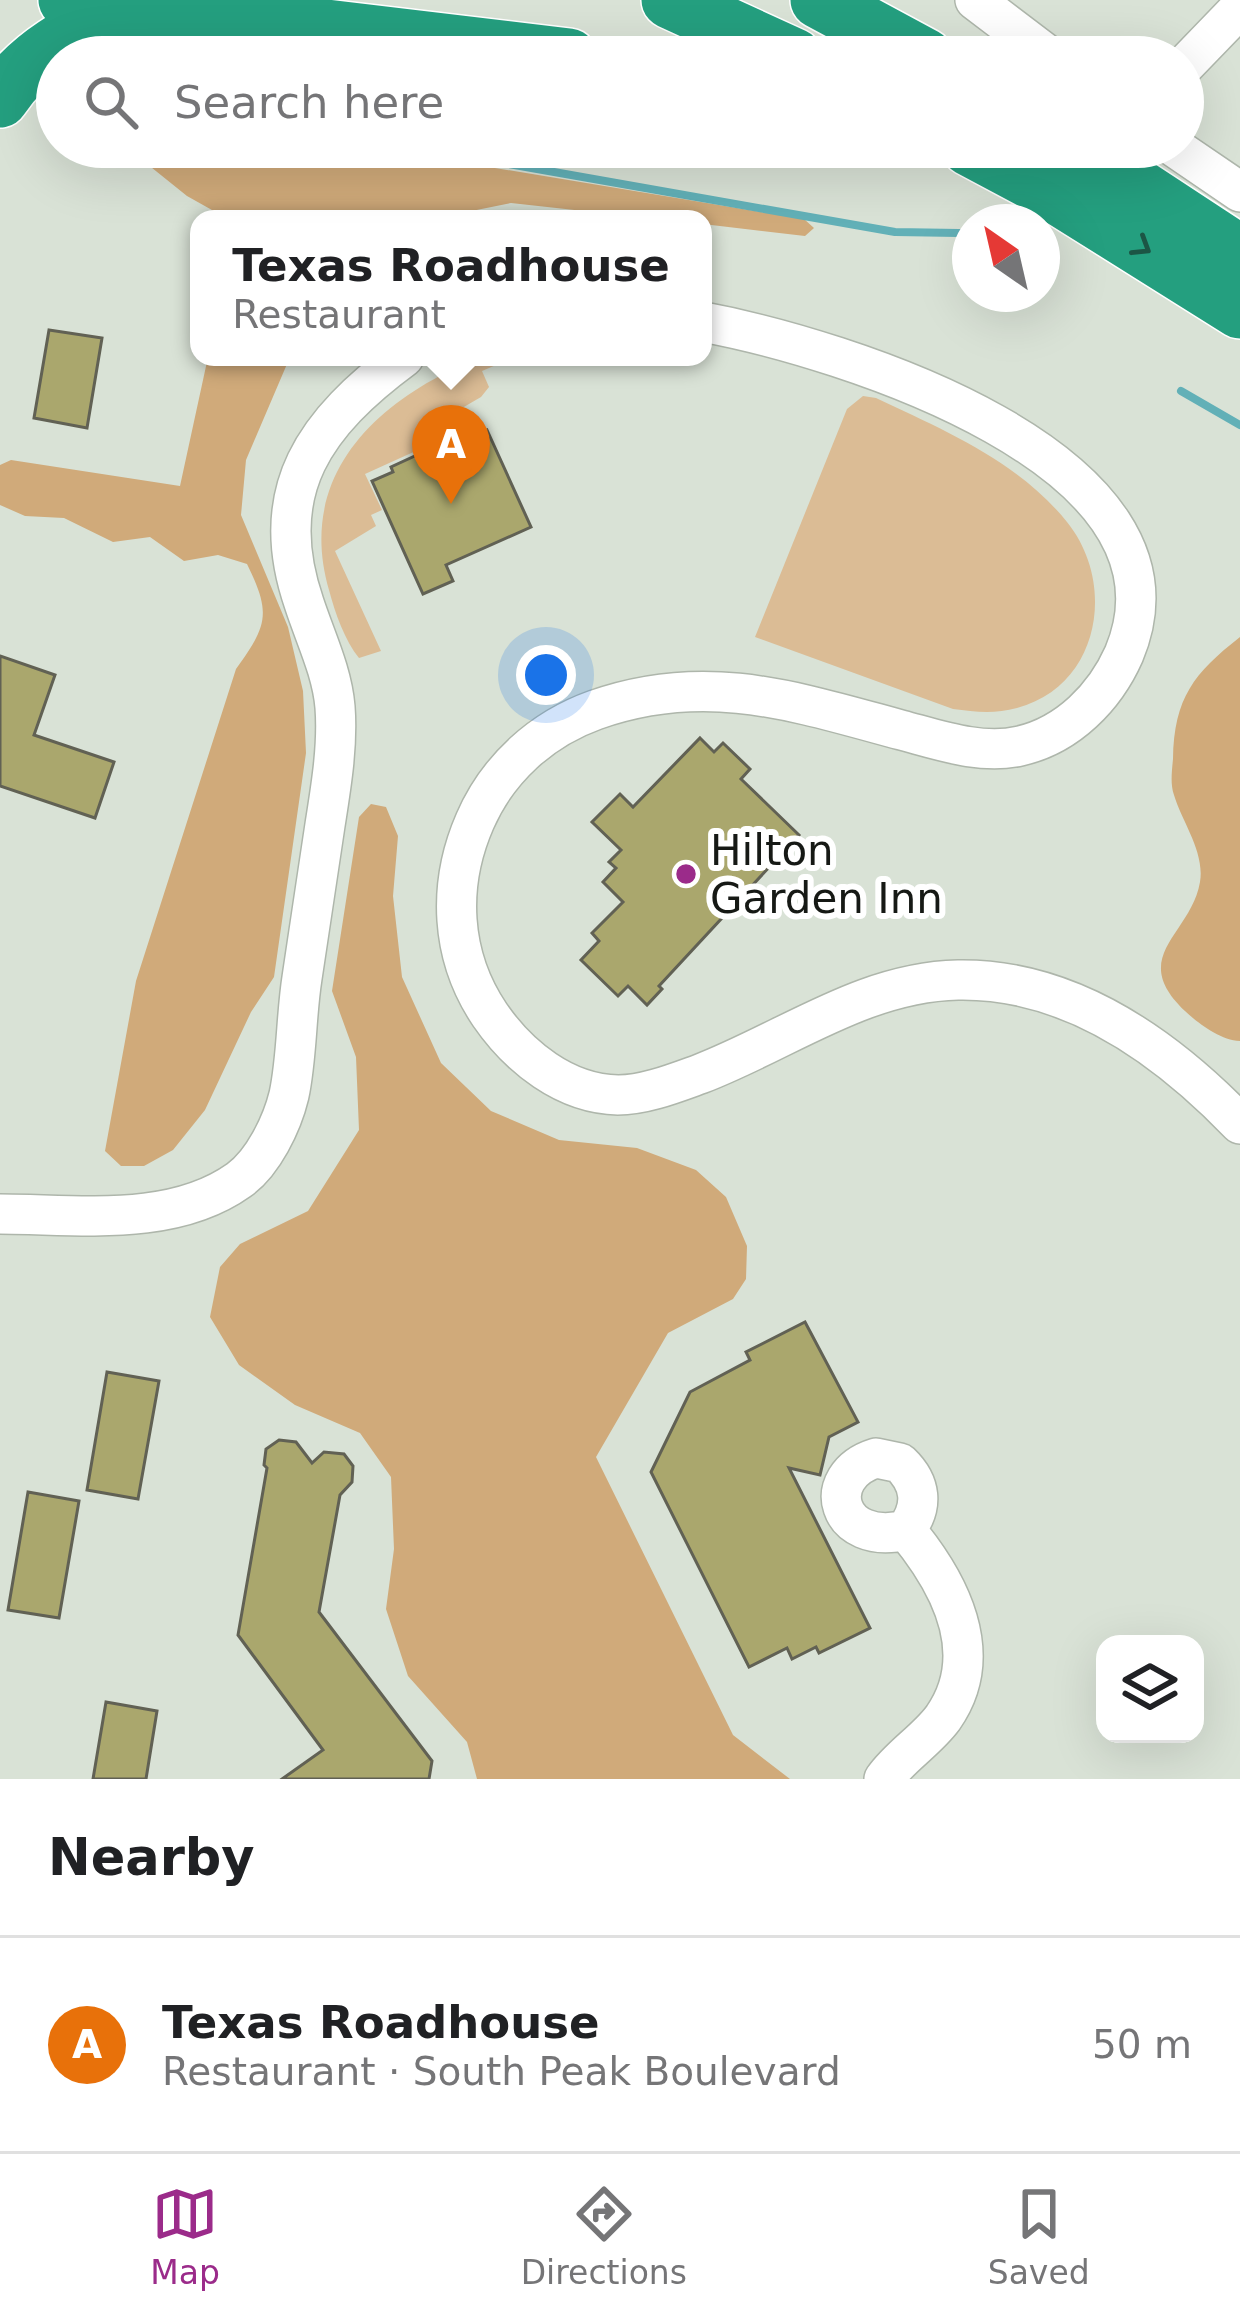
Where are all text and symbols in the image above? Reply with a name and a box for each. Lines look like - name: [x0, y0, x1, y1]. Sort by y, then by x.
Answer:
- search box: [36, 36, 1204, 168]
- icon: search: [78, 69, 144, 135]
- text: Search here: [174, 76, 444, 129]
- north arrow: [952, 204, 1060, 312]
- popup: [190, 210, 712, 366]
- one-way arrow: [1129, 233, 1151, 255]
- text: Texas Roadhouse: [232, 239, 670, 292]
- text: Restaurant: [232, 292, 446, 337]
- pin: A: [412, 405, 490, 504]
- your location: [516, 645, 576, 705]
- place label: Hilton Garden Inn: [710, 826, 943, 923]
- marker: Hilton Garden Inn: [673, 861, 699, 887]
- map controls: [1096, 1635, 1204, 1743]
- button: layers: [1096, 1635, 1204, 1743]
- text: Nearby: [48, 1828, 255, 1887]
- text: Texas Roadhouse: [162, 1996, 600, 2049]
- text: A: [72, 2022, 102, 2067]
- text: 50 m: [1092, 2022, 1192, 2067]
- text: Restaurant · South Peak Boulevard: [162, 2049, 841, 2094]
- tab: Map: [150, 2181, 220, 2292]
- tab: Directions: [521, 2181, 687, 2292]
- tab: Saved: [988, 2181, 1090, 2292]

